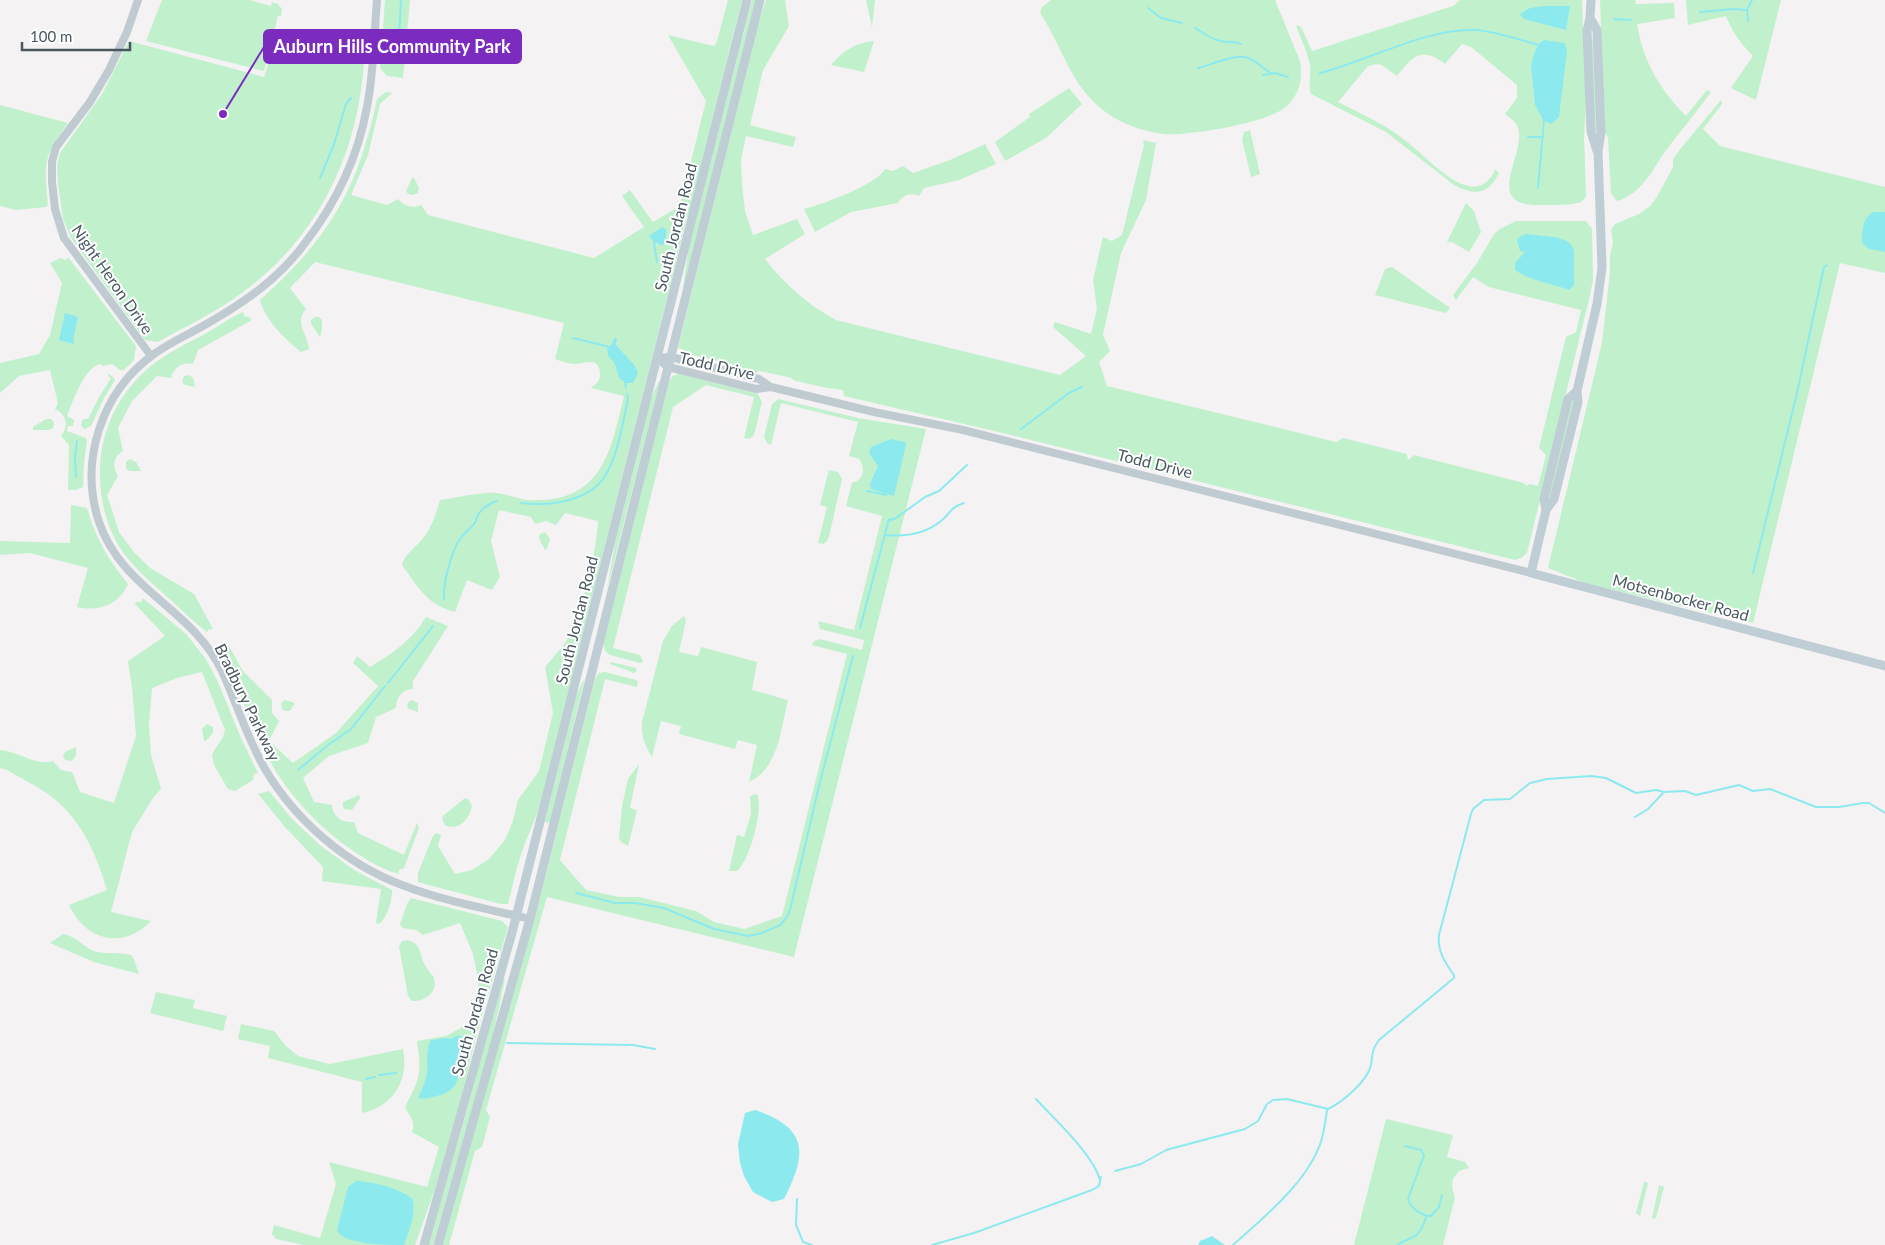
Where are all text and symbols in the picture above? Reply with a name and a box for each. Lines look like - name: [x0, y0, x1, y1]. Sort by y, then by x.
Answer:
- scale bar: [22, 20, 130, 52]
- text: 100 m: [30, 27, 72, 45]
- callout: Auburn Hills Community Park: [264, 30, 521, 63]
- text: Auburn Hills Community Park: [272, 35, 511, 57]
- street label: South Jordan Road: [650, 161, 700, 293]
- street label: Night Heron Drive: [68, 221, 158, 337]
- street label: Todd Drive: [677, 347, 757, 383]
- street label: Todd Drive: [1115, 445, 1195, 481]
- street label: South Jordan Road: [551, 554, 601, 686]
- street label: Motsenbocker Road: [1611, 570, 1751, 624]
- street label: Bradbury Parkway: [211, 640, 285, 764]
- street label: South Jordan Road: [447, 946, 501, 1078]

